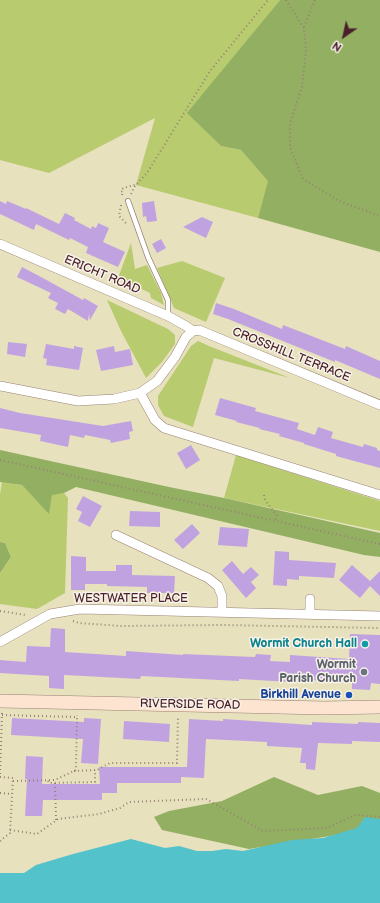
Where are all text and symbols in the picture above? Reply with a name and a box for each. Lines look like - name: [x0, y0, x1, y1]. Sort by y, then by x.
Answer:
- north arrow: [324, 16, 364, 56]
- text: N: [330, 39, 344, 54]
- street label: ERICHT ROAD: [62, 252, 142, 298]
- street label: CROSSHILL TERRACE: [230, 325, 352, 385]
- street label: WESTWATER PLACE: [74, 592, 188, 606]
- place label: Wormit Church Hall: [250, 637, 357, 651]
- marker: Wormit Church Hall: [360, 639, 370, 649]
- place label: Wormit Parish Church: [279, 658, 356, 686]
- marker: Wormit Parish Church: [359, 667, 369, 677]
- place label: Birkhill Avenue: [260, 688, 341, 702]
- marker: Birkhill Avenue: [344, 690, 354, 700]
- street label: RIVERSIDE ROAD: [140, 697, 240, 713]

